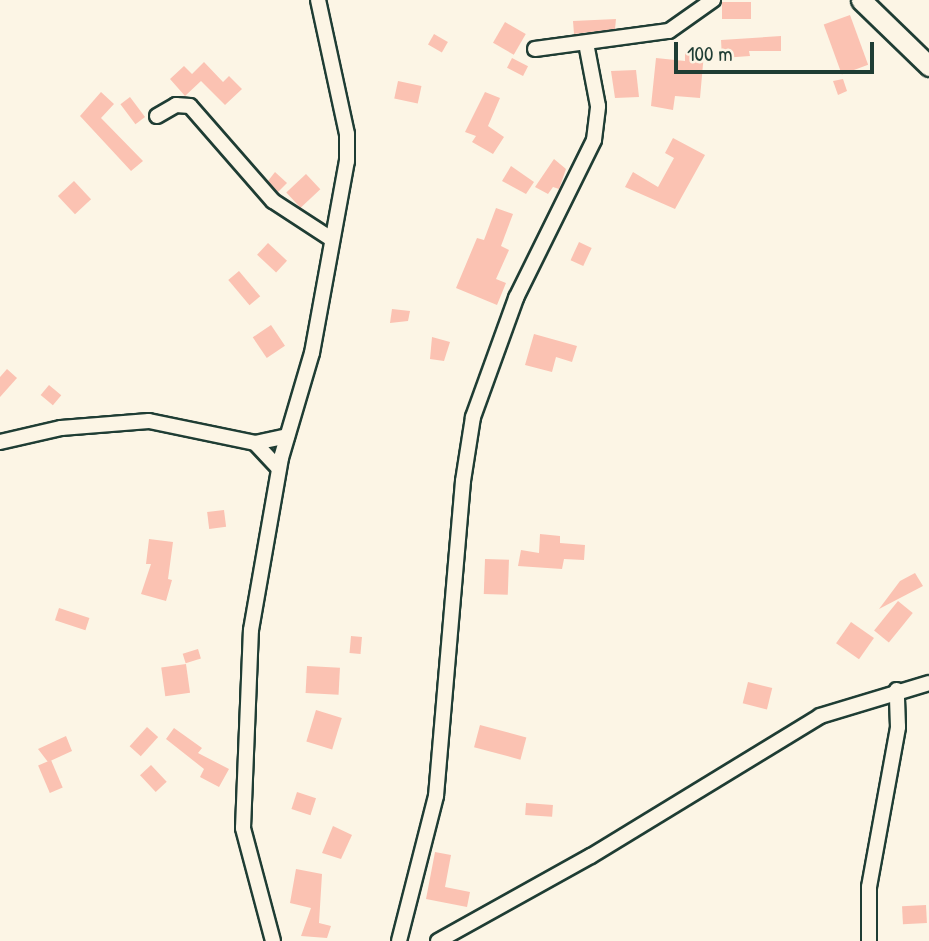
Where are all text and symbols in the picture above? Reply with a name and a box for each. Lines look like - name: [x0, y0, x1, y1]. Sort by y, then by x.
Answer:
- scale bar: [677, 28, 876, 72]
- text: 100 m: [687, 39, 733, 68]

